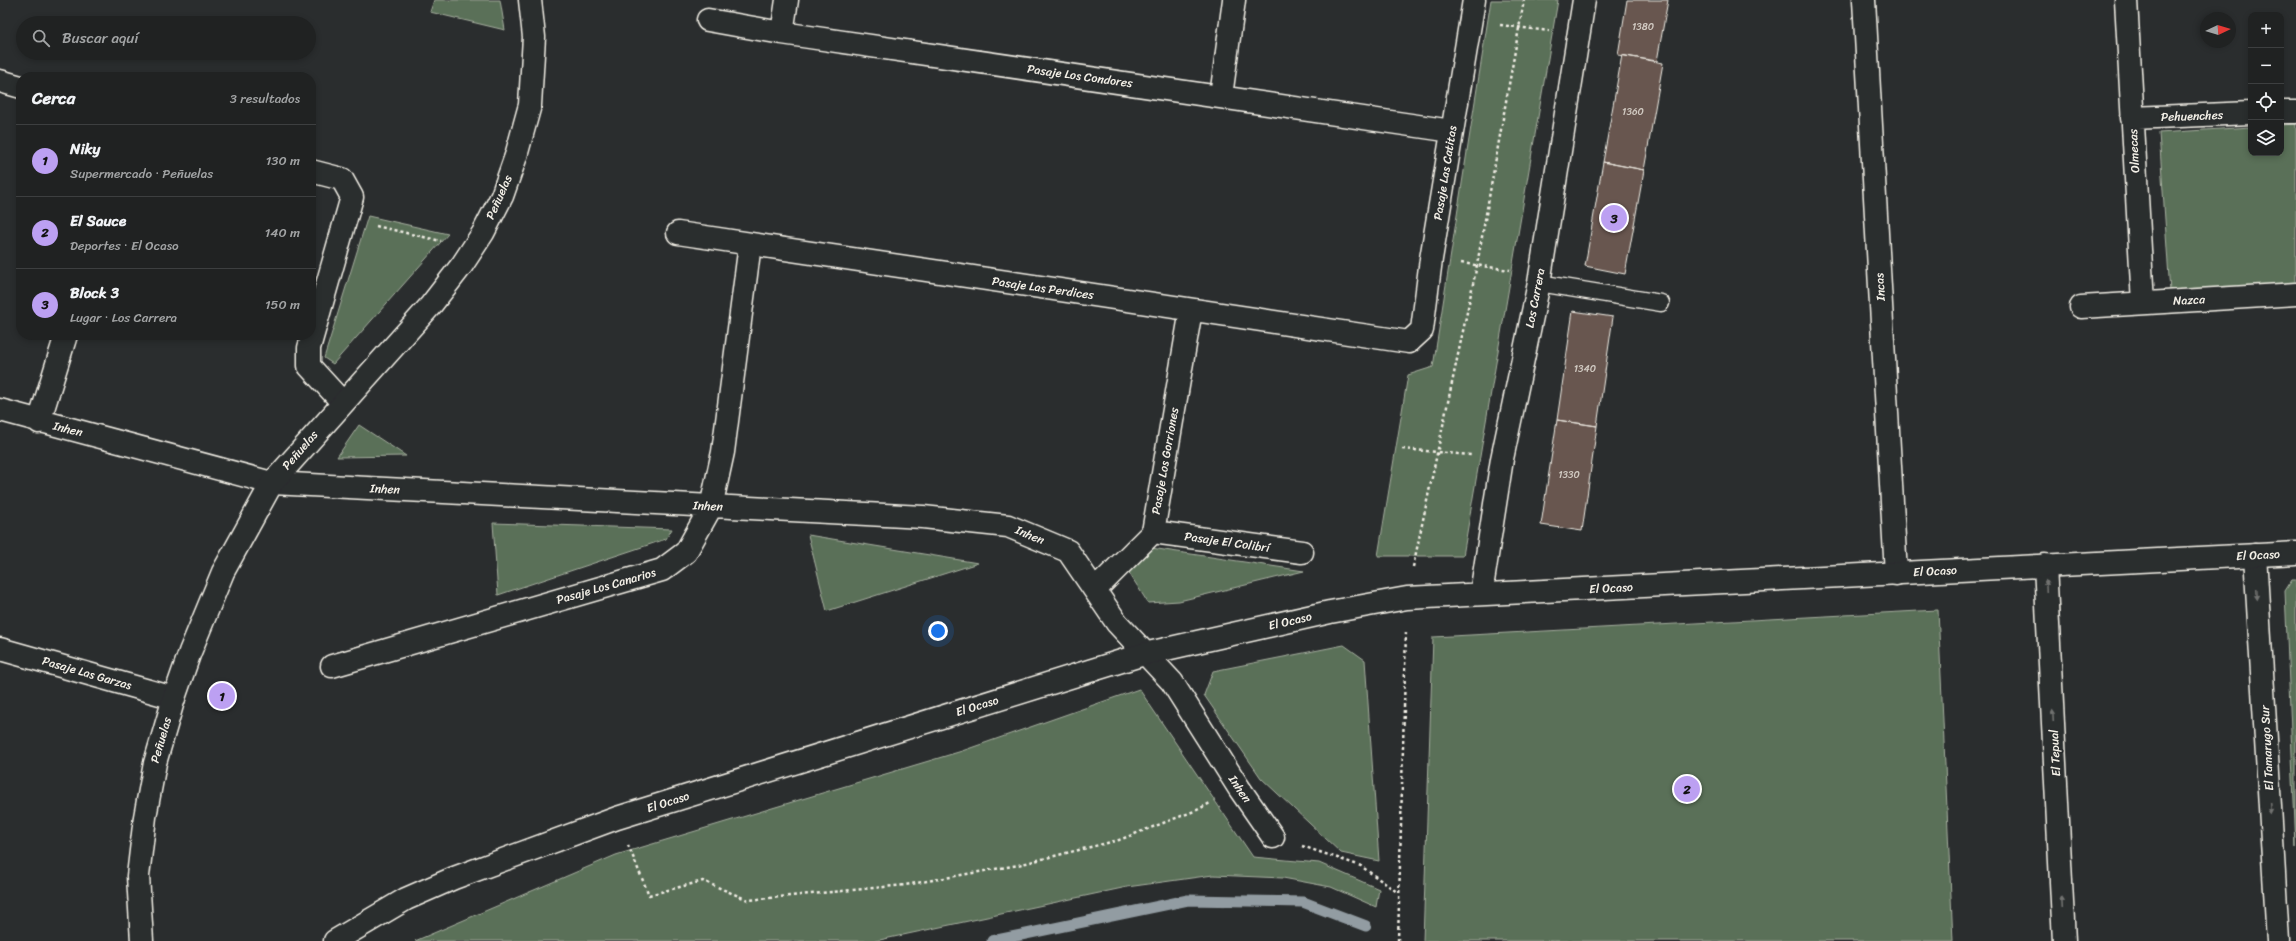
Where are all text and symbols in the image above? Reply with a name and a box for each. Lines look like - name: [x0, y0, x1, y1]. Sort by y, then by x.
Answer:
- north arrow: [2200, 12, 2236, 48]
- map controls: [2248, 12, 2284, 156]
- button: +: [2248, 12, 2284, 48]
- search box: [16, 16, 316, 60]
- house number: 1380: [1632, 18, 1654, 36]
- text: Buscar aquí: [62, 25, 139, 51]
- icon: search: [30, 27, 52, 49]
- button: −: [2248, 48, 2284, 84]
- street label: Pasaje Los Condores: [1026, 58, 1135, 94]
- text: Cerca: [32, 83, 75, 113]
- button: locate: [2248, 84, 2284, 120]
- text: 3 resultados: [230, 87, 300, 110]
- house number: 1360: [1622, 103, 1644, 121]
- street label: Pehuenches: [2160, 104, 2224, 128]
- button: layers: [2248, 120, 2284, 156]
- street label: Pasaje Las Catitas: [1427, 124, 1463, 222]
- street label: Olmecas: [2122, 128, 2146, 174]
- text: Niky: [70, 136, 100, 162]
- text: 1: [42, 149, 48, 172]
- text: 130 m: [266, 149, 300, 172]
- text: Supermercado · Peñuelas: [70, 162, 213, 185]
- street label: Peñuelas: [479, 171, 519, 223]
- pin: 3: [1601, 203, 1627, 233]
- text: El Sauce: [70, 208, 126, 234]
- text: 2: [41, 221, 49, 244]
- text: 140 m: [265, 221, 300, 244]
- text: Deportes · El Ocaso: [70, 234, 179, 257]
- street label: Los Carrera: [1518, 266, 1552, 330]
- street label: Pasaje Las Perdices: [991, 270, 1096, 306]
- street label: Incas: [1868, 272, 1892, 303]
- text: Block 3: [70, 280, 119, 306]
- street label: Nazca: [2172, 288, 2207, 312]
- text: 3: [41, 293, 49, 316]
- text: 150 m: [265, 293, 300, 316]
- text: Lugar · Los Carrera: [70, 306, 177, 329]
- house number: 1340: [1574, 360, 1596, 378]
- street label: Pasaje Los Gorriones: [1145, 405, 1185, 516]
- street label: Inhen: [50, 414, 86, 443]
- street label: Peñuelas: [276, 425, 324, 475]
- house number: 1330: [1558, 466, 1580, 484]
- street label: Inhen: [368, 477, 401, 501]
- street label: Inhen: [691, 494, 724, 518]
- street label: Inhen: [1011, 519, 1049, 551]
- street label: Pasaje El Colibrí: [1183, 525, 1273, 559]
- street label: El Ocaso: [2235, 543, 2281, 567]
- street label: El Ocaso: [1912, 559, 1958, 583]
- street label: Pasaje Los Canarios: [554, 561, 658, 611]
- street label: El Ocaso: [1588, 576, 1634, 600]
- one-way arrow: [2043, 580, 2050, 592]
- one-way arrow: [2254, 588, 2261, 600]
- street label: El Ocaso: [1266, 605, 1314, 637]
- your location: [928, 621, 948, 641]
- street label: Pasaje Las Garzas: [40, 650, 134, 696]
- pin: 1: [209, 681, 235, 711]
- street label: El Ocaso: [953, 689, 1001, 723]
- street label: El Tamarugo Sur: [2254, 704, 2280, 791]
- one-way arrow: [2049, 710, 2056, 722]
- street label: Peñuelas: [144, 714, 178, 766]
- street label: El Tepual: [2043, 728, 2067, 777]
- street label: Inhen: [1222, 770, 1258, 808]
- pin: 2: [1674, 774, 1700, 804]
- street label: El Ocaso: [644, 785, 692, 819]
- one-way arrow: [2267, 802, 2274, 814]
- one-way arrow: [2059, 895, 2065, 908]

